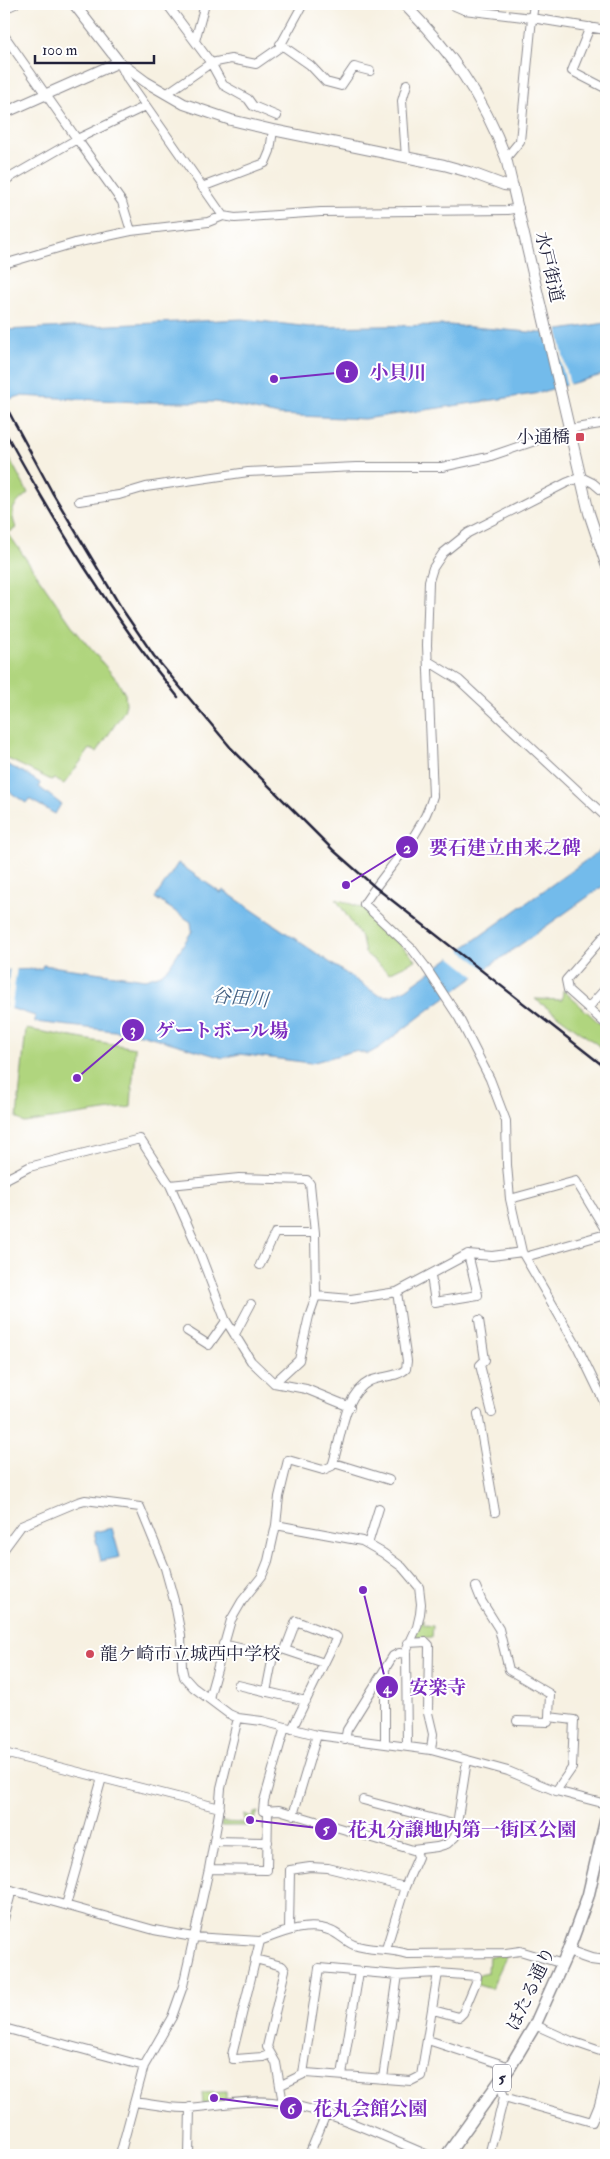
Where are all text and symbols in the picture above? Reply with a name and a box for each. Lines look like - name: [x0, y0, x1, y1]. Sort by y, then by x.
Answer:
- scale bar: [35, 32, 154, 64]
- text: 100 m: [42, 41, 78, 60]
- street label: 水戸街道: [530, 229, 568, 305]
- callout: 小貝川: [334, 355, 436, 389]
- text: 小貝川: [369, 361, 427, 385]
- text: 1: [344, 363, 350, 382]
- place label: 小通橋: [516, 426, 570, 449]
- marker: 小通橋: [574, 431, 586, 443]
- callout: 要石建立由来之碑: [394, 830, 591, 864]
- text: 要石建立由来之碑: [429, 836, 581, 860]
- text: 2: [403, 839, 411, 858]
- water label: 谷田川: [211, 984, 271, 1013]
- callout: ゲートボール場: [120, 1013, 298, 1047]
- text: ゲートボール場: [156, 1019, 288, 1043]
- text: 3: [130, 1021, 136, 1040]
- place label: 龍ケ崎市立城西中学校: [100, 1643, 280, 1666]
- marker: 龍ケ崎市立城西中学校: [84, 1648, 96, 1660]
- callout: 安楽寺: [374, 1670, 476, 1704]
- text: 安楽寺: [409, 1676, 467, 1700]
- text: 4: [382, 1679, 392, 1698]
- callout: 花丸分譲地内第一街区公園: [313, 1812, 586, 1846]
- text: 花丸分譲地内第一街区公園: [348, 1818, 576, 1842]
- text: 5: [323, 1820, 330, 1839]
- street label: ほたる通り: [502, 1943, 560, 2035]
- road number: 5: [493, 2064, 511, 2092]
- callout: 花丸会館公園: [278, 2091, 437, 2125]
- text: 花丸会館公園: [313, 2097, 427, 2121]
- text: 6: [287, 2100, 296, 2119]

